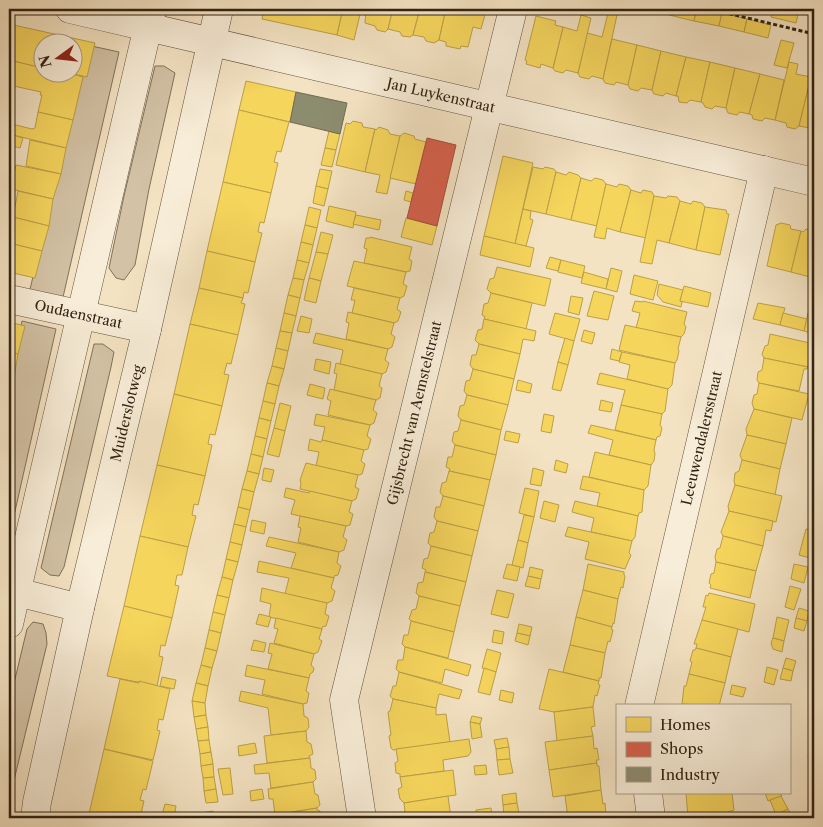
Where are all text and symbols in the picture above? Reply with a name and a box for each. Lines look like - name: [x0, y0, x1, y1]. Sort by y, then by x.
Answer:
- north arrow: [32, 32, 82, 82]
- text: N: [35, 53, 56, 70]
- street label: Jan Luykenstraat: [383, 74, 497, 117]
- street label: Oudaenstraat: [33, 296, 124, 332]
- street label: Gijsbrecht van Aemstelstraat: [383, 319, 445, 507]
- street label: Muiderslotweg: [106, 362, 147, 464]
- street label: Leeuwendalersstraat: [677, 369, 726, 507]
- legend: [616, 704, 790, 794]
- text: Homes: [660, 715, 711, 734]
- text: Shops: [660, 739, 703, 758]
- text: Industry: [660, 765, 720, 784]

